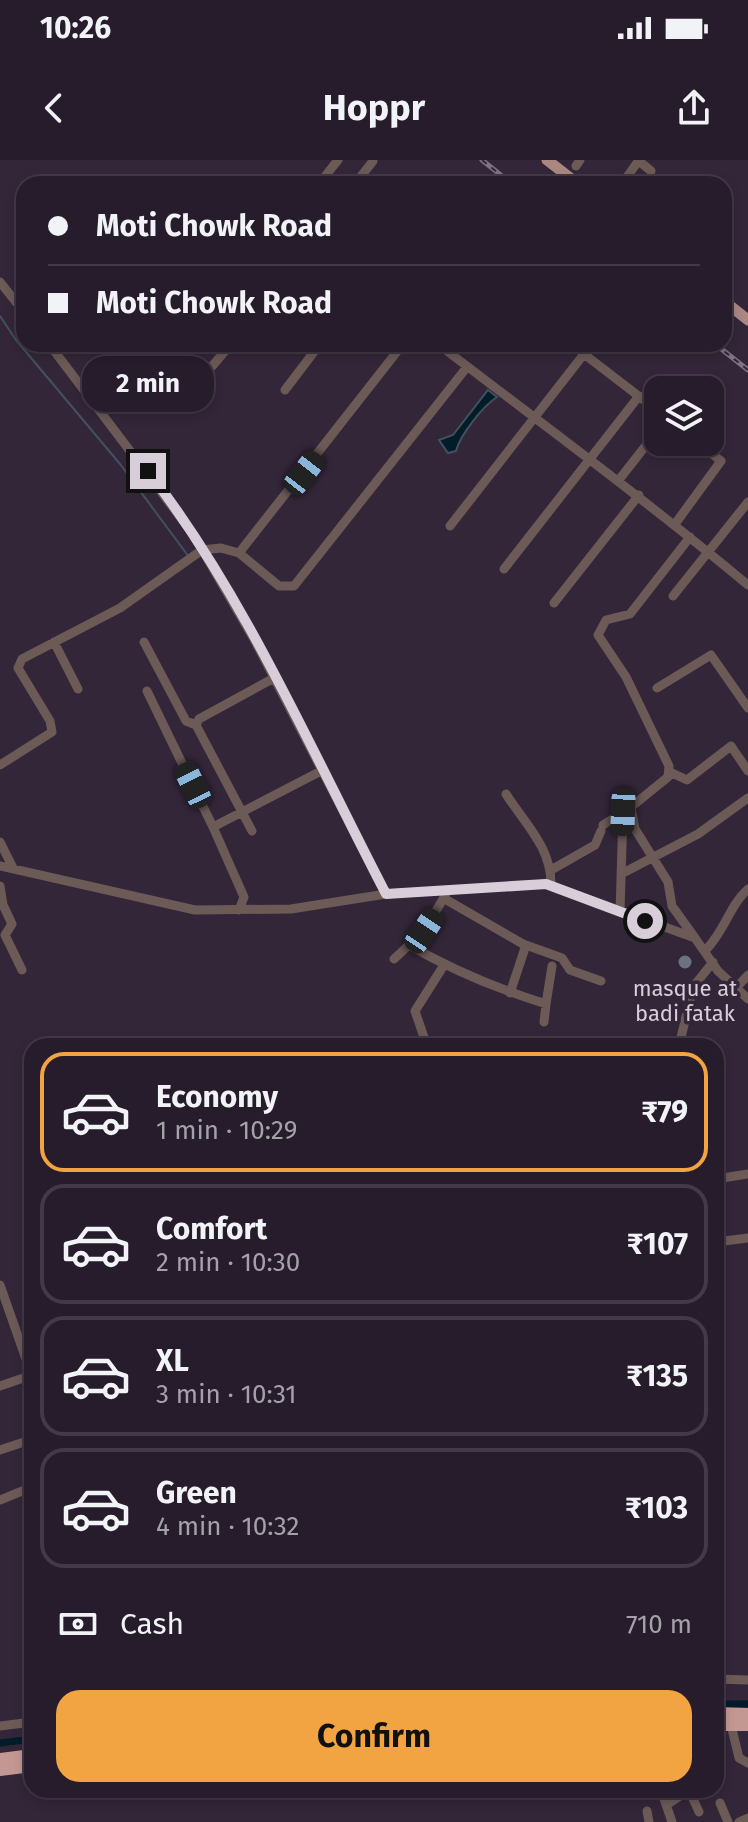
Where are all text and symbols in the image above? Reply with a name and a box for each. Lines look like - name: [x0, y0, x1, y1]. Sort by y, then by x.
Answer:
- text: 10:26: [40, 10, 111, 46]
- icon: back: [32, 86, 76, 130]
- text: Hoppr: [323, 86, 425, 130]
- icon: share: [672, 86, 716, 130]
- text: Moti Chowk Road: [96, 208, 332, 244]
- text: Moti Chowk Road: [96, 285, 332, 321]
- callout: 2 min: [82, 355, 214, 411]
- text: 2 min: [116, 368, 180, 399]
- map controls: [644, 376, 724, 456]
- button: layers: [644, 376, 724, 456]
- car: [280, 447, 328, 499]
- route end: [130, 453, 166, 489]
- car: [172, 758, 214, 812]
- car: [610, 788, 636, 836]
- route start: [627, 903, 663, 939]
- car: [401, 904, 447, 958]
- marker: masque at badi fatak: [676, 953, 694, 971]
- place label: masque at badi fatak: [633, 975, 737, 1027]
- icon: car: [60, 1076, 132, 1148]
- text: Economy: [156, 1079, 278, 1115]
- text: ₹79: [641, 1094, 688, 1130]
- text: 1 min · 10:29: [156, 1115, 297, 1146]
- icon: car: [60, 1208, 132, 1280]
- text: Comfort: [156, 1211, 267, 1247]
- text: ₹107: [627, 1226, 688, 1262]
- text: 2 min · 10:30: [156, 1247, 300, 1278]
- icon: car: [60, 1340, 132, 1412]
- text: XL: [156, 1343, 189, 1379]
- text: ₹135: [626, 1358, 688, 1394]
- text: 3 min · 10:31: [156, 1379, 297, 1410]
- icon: car: [60, 1472, 132, 1544]
- text: Green: [156, 1475, 237, 1511]
- text: ₹103: [625, 1490, 688, 1526]
- text: 4 min · 10:32: [156, 1511, 299, 1542]
- icon: cash: [56, 1602, 100, 1646]
- text: Cash: [120, 1606, 184, 1642]
- text: 710 m: [626, 1609, 692, 1640]
- button: Confirm: [56, 1690, 692, 1782]

